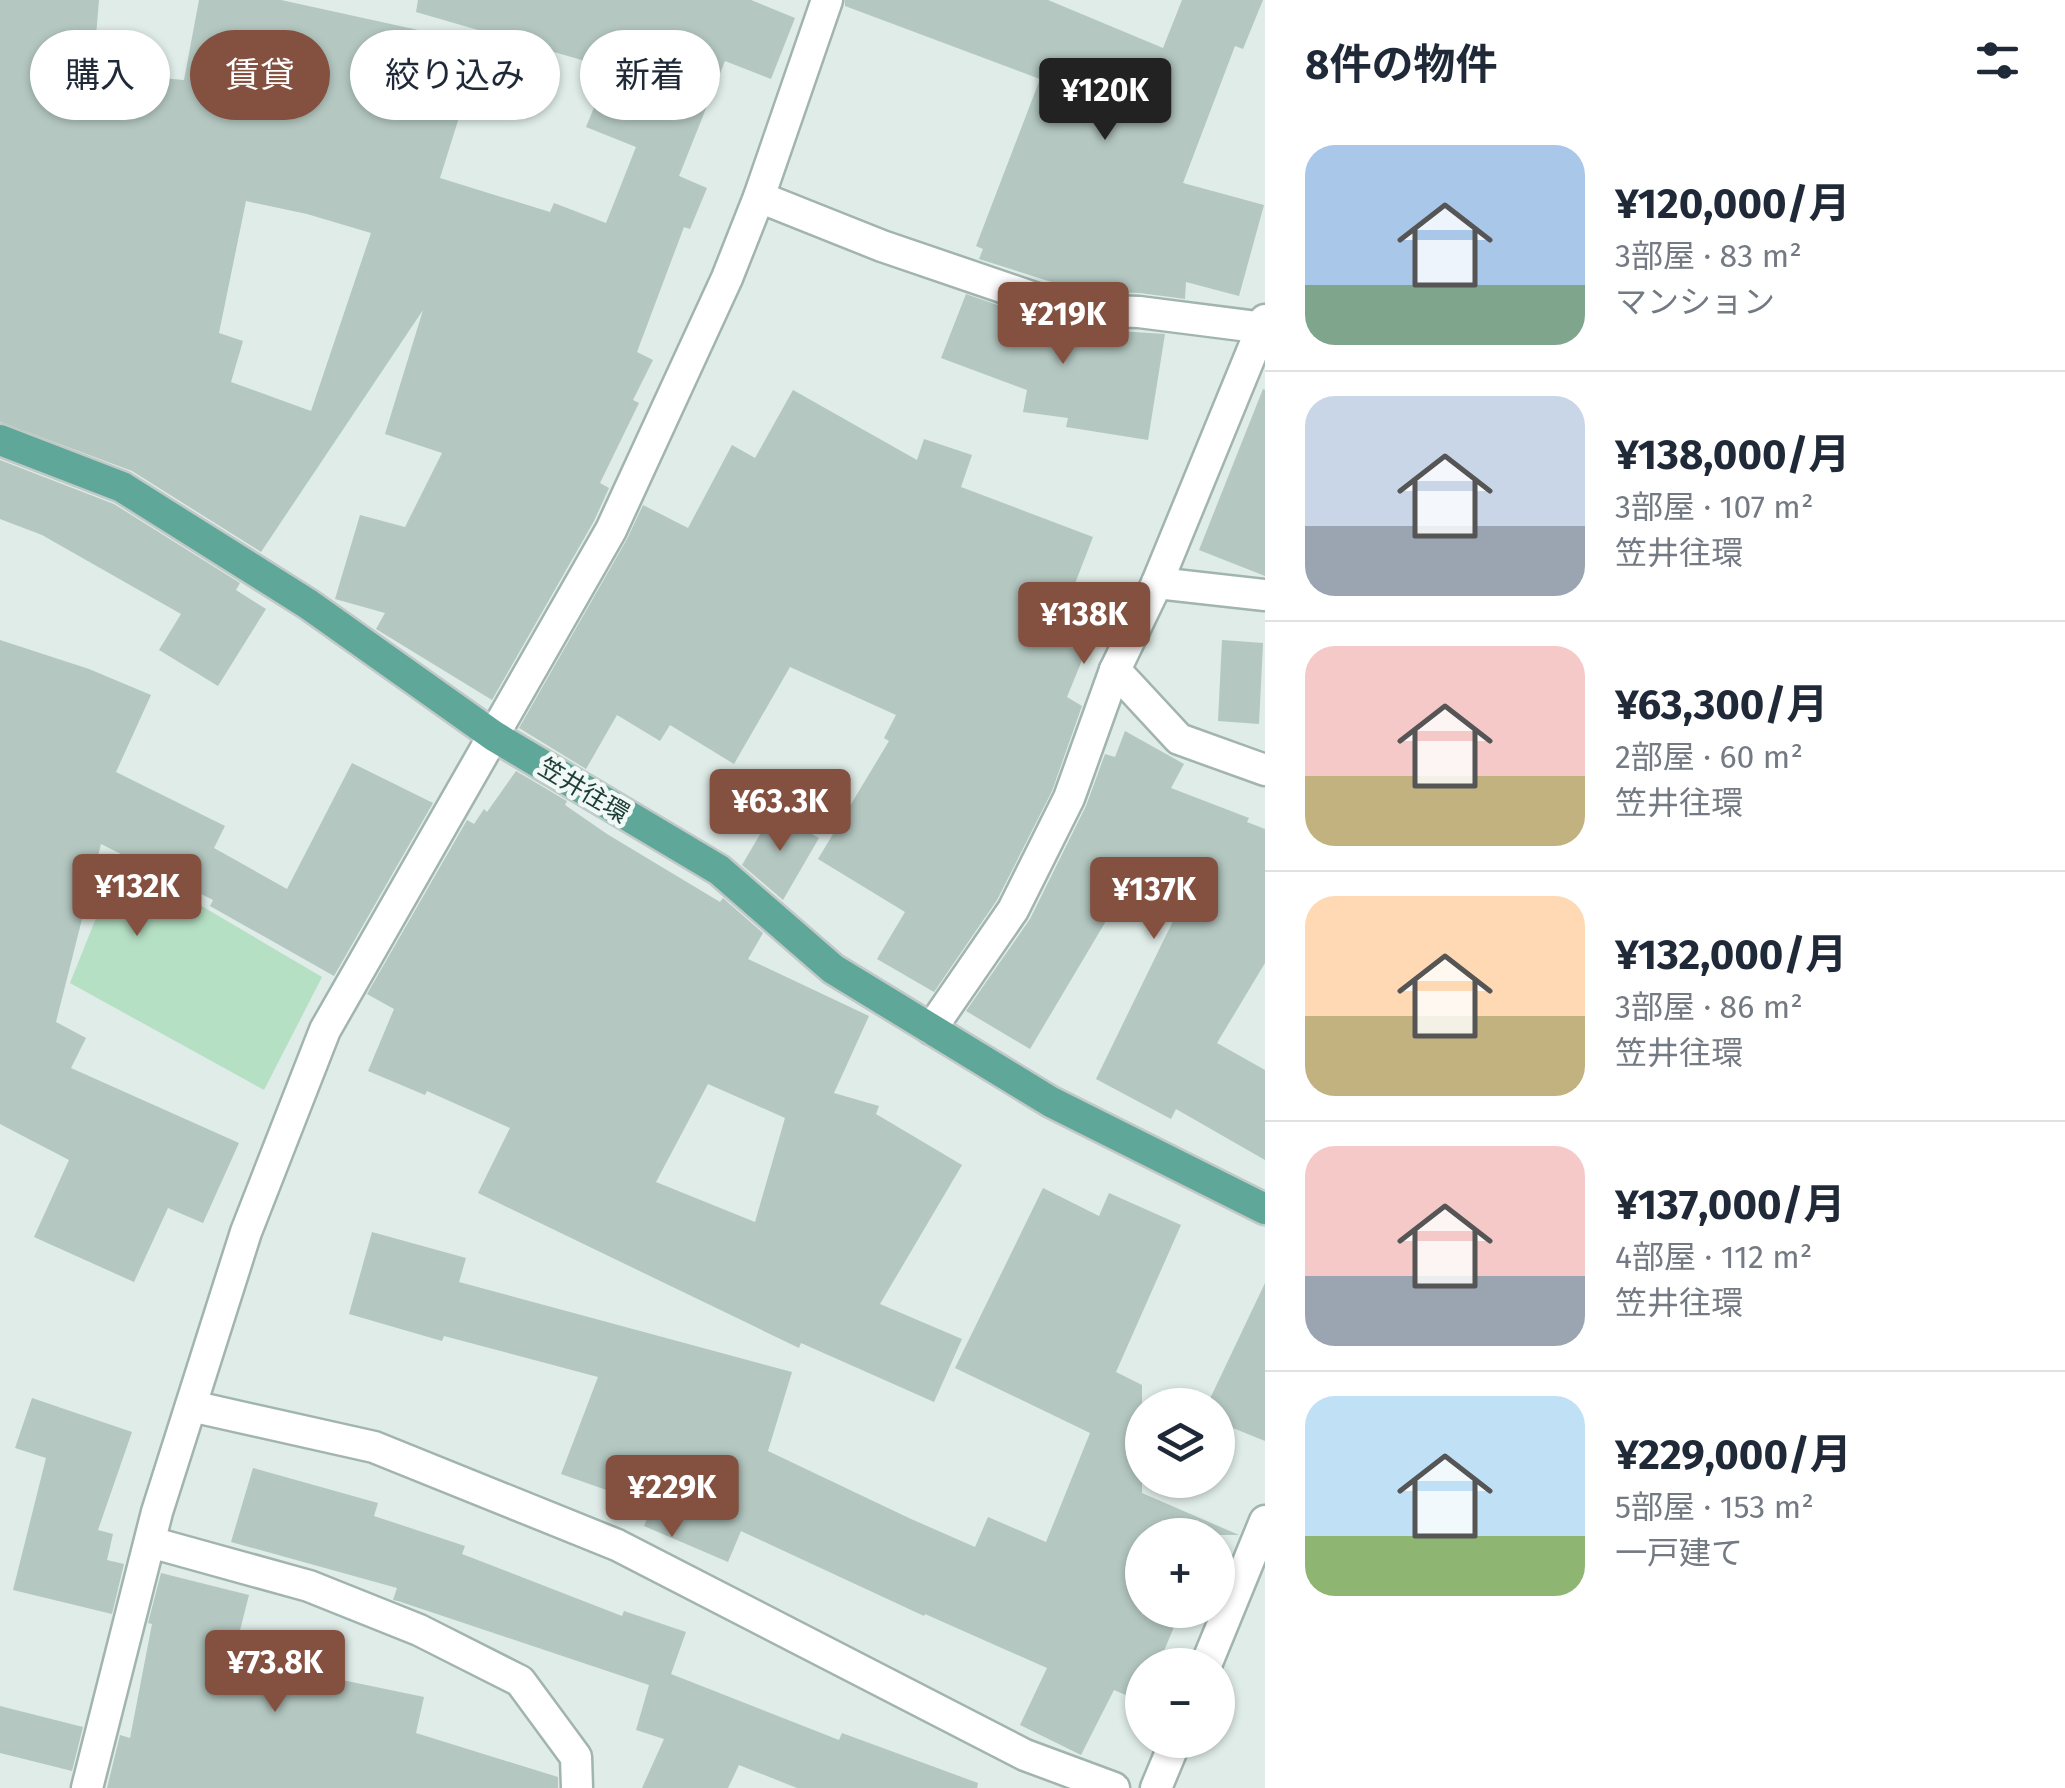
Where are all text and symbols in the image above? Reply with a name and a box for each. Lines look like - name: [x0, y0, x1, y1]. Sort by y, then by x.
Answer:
- chip: 購入: [30, 30, 170, 120]
- chip: 賃貸: [190, 30, 330, 120]
- chip: 絞り込み: [350, 30, 560, 120]
- chip: 新着: [580, 30, 720, 120]
- icon: filters: [1970, 33, 2025, 88]
- text: 8件の物件: [1305, 40, 1497, 90]
- pin: ¥120K: [1035, 58, 1175, 143]
- text: ¥120K: [1061, 71, 1149, 109]
- text: ¥120,000/月: [1615, 179, 1850, 229]
- icon: home: [1385, 185, 1505, 305]
- text: 3部屋 · 83 m²: [1615, 237, 1802, 275]
- pin: ¥219K: [993, 282, 1133, 367]
- text: マンション: [1615, 283, 1775, 321]
- text: ¥219K: [1020, 295, 1106, 333]
- text: ¥138,000/月: [1615, 430, 1850, 480]
- icon: home: [1385, 436, 1505, 556]
- text: 3部屋 · 107 m²: [1615, 488, 1813, 526]
- text: 笠井往環: [1615, 534, 1743, 572]
- pin: ¥138K: [1014, 582, 1154, 667]
- text: ¥138K: [1040, 595, 1128, 633]
- text: ¥63,300/月: [1615, 680, 1828, 730]
- icon: home: [1385, 686, 1505, 806]
- text: 2部屋 · 60 m²: [1615, 738, 1803, 776]
- street label: 笠井往環: [533, 752, 634, 829]
- pin: ¥63.3K: [699, 769, 861, 854]
- text: ¥63.3K: [732, 782, 828, 820]
- text: 笠井往環: [1615, 784, 1743, 822]
- pin: ¥132K: [67, 854, 207, 939]
- pin: ¥137K: [1084, 857, 1224, 942]
- text: ¥132K: [94, 867, 180, 905]
- text: ¥137K: [1112, 870, 1196, 908]
- text: ¥132,000/月: [1615, 930, 1847, 980]
- icon: home: [1385, 936, 1505, 1056]
- text: 3部屋 · 86 m²: [1615, 988, 1803, 1026]
- text: 笠井往環: [1615, 1034, 1743, 1072]
- text: ¥137,000/月: [1615, 1180, 1845, 1230]
- icon: home: [1385, 1186, 1505, 1306]
- text: 4部屋 · 112 m²: [1615, 1238, 1812, 1276]
- text: 笠井往環: [1615, 1284, 1743, 1322]
- map controls: [1125, 1388, 1235, 1758]
- button: layers: [1125, 1388, 1235, 1498]
- text: ¥229,000/月: [1615, 1430, 1852, 1480]
- icon: home: [1385, 1436, 1505, 1556]
- pin: ¥229K: [602, 1455, 742, 1540]
- text: ¥229K: [628, 1468, 716, 1506]
- text: 5部屋 · 153 m²: [1615, 1488, 1814, 1526]
- button: +: [1125, 1518, 1235, 1628]
- text: 一戸建て: [1615, 1534, 1743, 1572]
- pin: ¥73.8K: [194, 1630, 356, 1715]
- text: ¥73.8K: [227, 1643, 323, 1681]
- button: −: [1125, 1648, 1235, 1758]

